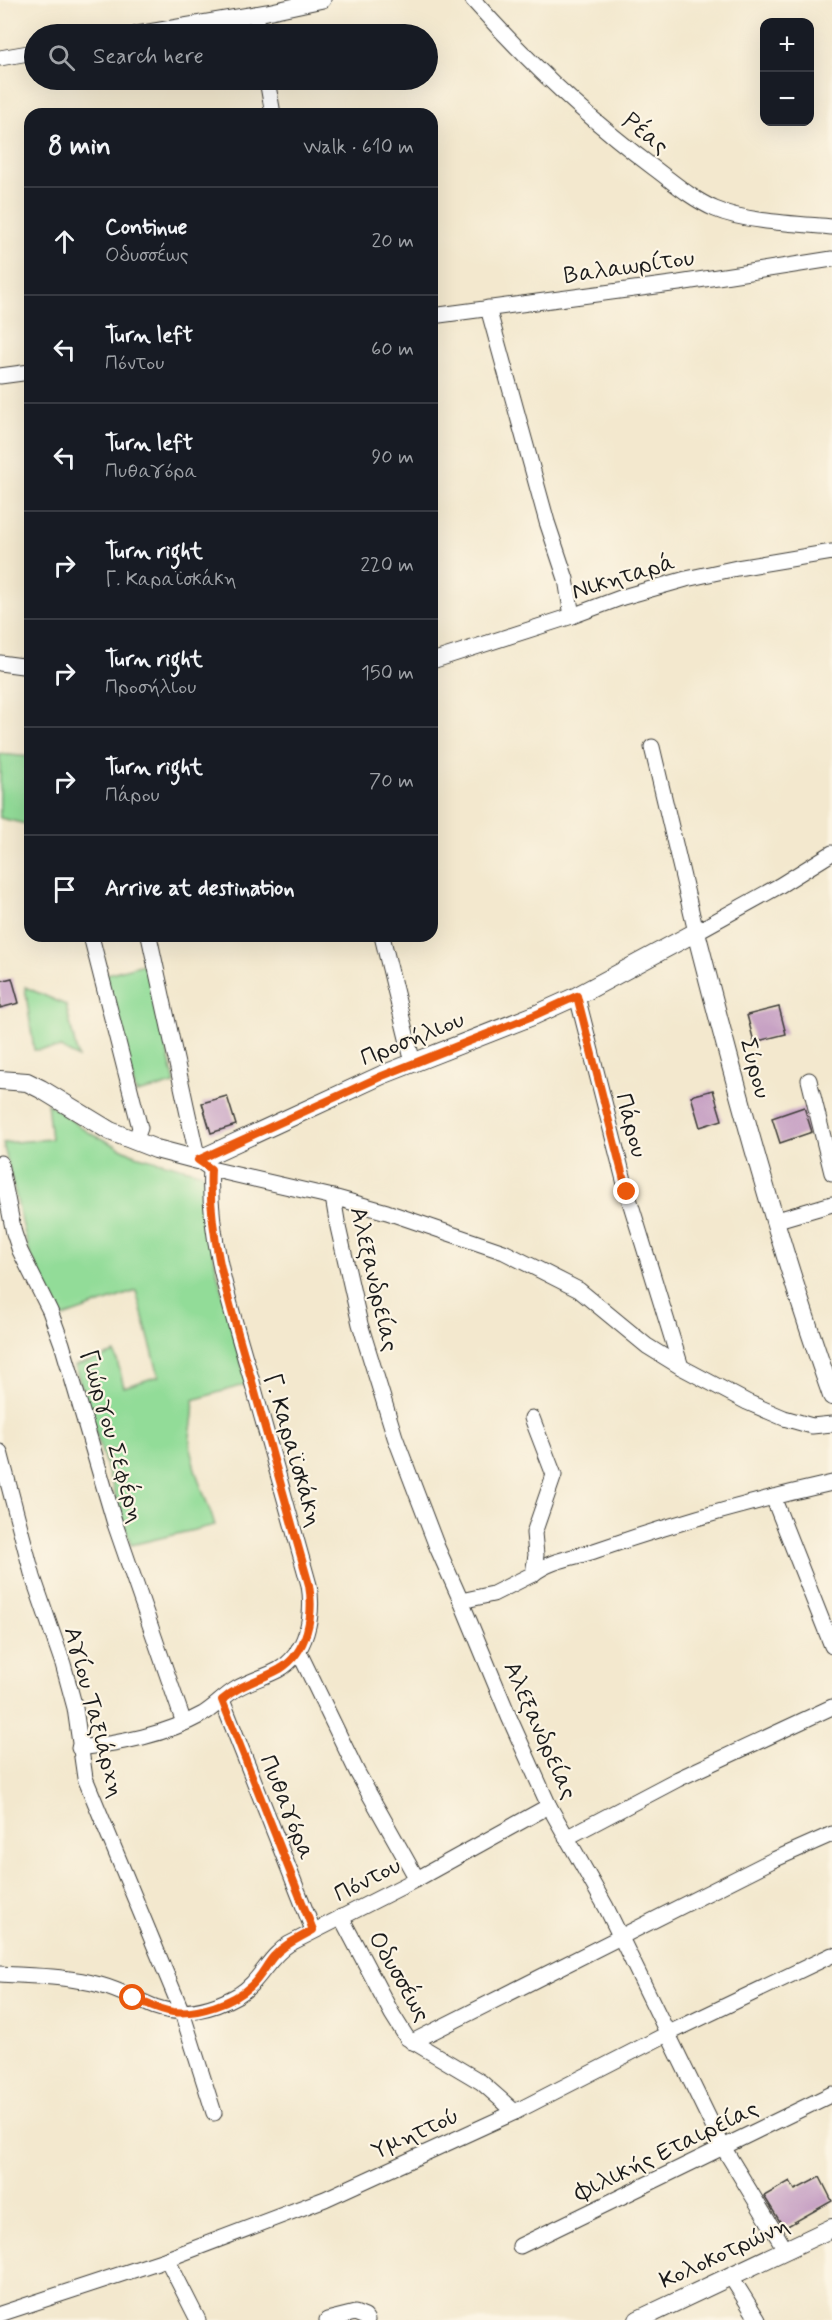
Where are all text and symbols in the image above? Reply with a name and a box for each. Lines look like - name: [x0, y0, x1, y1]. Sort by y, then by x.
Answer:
- map controls: [760, 18, 814, 126]
- button: +: [760, 18, 814, 72]
- search box: [24, 24, 438, 90]
- icon: search: [45, 41, 78, 74]
- text: Search here: [93, 43, 204, 71]
- button: −: [760, 72, 814, 126]
- street label: Ρέας: [615, 105, 675, 162]
- text: 8 min: [48, 130, 111, 164]
- text: Walk · 610 m: [303, 134, 414, 161]
- text: Continue: [105, 214, 187, 242]
- icon: ahead: [48, 225, 81, 258]
- text: 20 m: [371, 228, 414, 255]
- text: Οδυσσέως: [105, 242, 188, 269]
- street label: Βαλαωρίτου: [562, 243, 697, 292]
- text: Turn left: [105, 322, 193, 350]
- icon: left: [48, 333, 81, 366]
- text: 60 m: [371, 336, 414, 363]
- text: Πόντου: [105, 350, 164, 377]
- text: Turn left: [105, 430, 193, 458]
- icon: left: [48, 441, 81, 474]
- text: 90 m: [371, 444, 414, 471]
- text: Πυθαγόρα: [105, 458, 197, 485]
- text: Turn right: [105, 538, 203, 566]
- street label: Νικηταρά: [568, 547, 679, 608]
- icon: right: [48, 549, 81, 582]
- text: 220 m: [360, 552, 414, 579]
- text: Γ. Καραϊσκάκη: [105, 566, 237, 593]
- text: Turn right: [105, 646, 203, 674]
- icon: right: [48, 657, 81, 690]
- text: 150 m: [361, 660, 414, 687]
- text: Προσήλιου: [105, 674, 196, 701]
- text: Turn right: [105, 754, 203, 782]
- icon: right: [48, 765, 81, 798]
- text: 70 m: [369, 768, 414, 795]
- text: Πάρου: [105, 782, 160, 809]
- icon: arrive: [48, 873, 81, 906]
- text: Arrive at destination: [105, 875, 295, 903]
- street label: Προσήλιου: [356, 1004, 469, 1074]
- street label: Σύρου: [732, 1035, 777, 1102]
- street label: Πάρου: [607, 1090, 654, 1161]
- route end: [613, 1178, 639, 1204]
- street label: Αλεξανδρείας: [342, 1204, 405, 1355]
- street label: Γιώργου Σεφέρη: [72, 1346, 152, 1526]
- street label: Γ. Καραϊσκάκη: [256, 1370, 329, 1531]
- street label: Αγίου Ταξιάρχη: [56, 1623, 131, 1801]
- street label: Αλεξανδρείας: [495, 1657, 584, 1804]
- street label: Πυθαγόρα: [251, 1750, 322, 1865]
- street label: Πόντου: [329, 1850, 407, 1910]
- street label: Οδυσσέως: [360, 1925, 438, 2028]
- route start: [119, 1984, 145, 2010]
- street label: Φιλικής Εταιρείας: [569, 2093, 764, 2210]
- street label: Υμηττού: [367, 2101, 464, 2168]
- street label: Κολοκοτρώνη: [655, 2210, 794, 2297]

